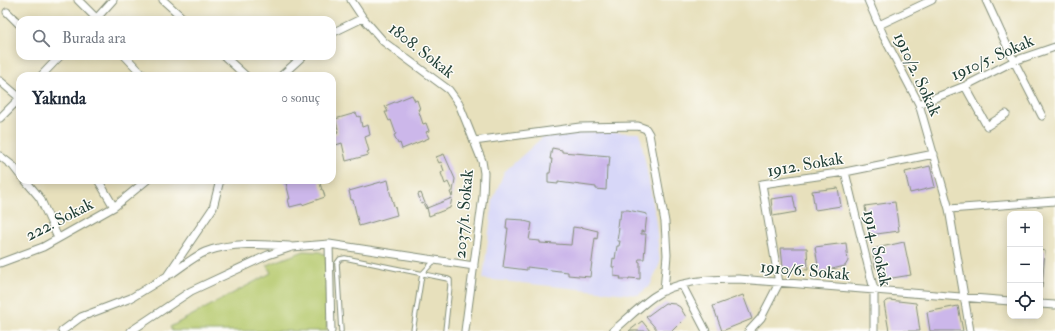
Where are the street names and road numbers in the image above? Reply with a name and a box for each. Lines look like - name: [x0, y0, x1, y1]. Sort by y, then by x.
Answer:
- street label: 1808. Sokak: [384, 18, 459, 83]
- street label: 1910/2. Sokak: [889, 29, 946, 119]
- street label: 1910/5. Sokak: [948, 30, 1037, 85]
- street label: 1912. Sokak: [765, 147, 845, 182]
- street label: 2037/1. Sokak: [449, 169, 478, 260]
- street label: 222. Sokak: [22, 193, 97, 245]
- street label: 1914. Sokak: [859, 208, 896, 288]
- street label: 1910/6. Sokak: [759, 256, 851, 285]

